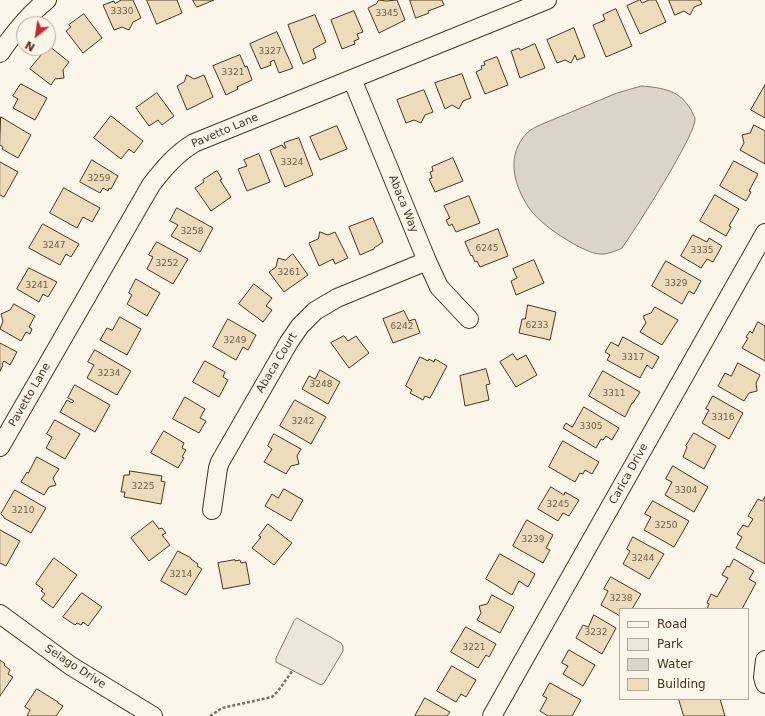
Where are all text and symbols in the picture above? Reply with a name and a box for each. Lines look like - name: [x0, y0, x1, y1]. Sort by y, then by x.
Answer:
- house number: 3330: [111, 7, 133, 17]
- house number: 3345: [376, 9, 398, 19]
- north arrow: [16, 16, 56, 56]
- text: N: [23, 38, 37, 54]
- house number: 3327: [259, 47, 281, 57]
- house number: 3321: [222, 68, 244, 78]
- street label: Pavetto Lane: [189, 111, 261, 151]
- house number: 3324: [281, 158, 303, 168]
- street label: Abaca Way: [385, 173, 421, 235]
- house number: 3259: [88, 174, 110, 184]
- house number: 3258: [181, 227, 203, 237]
- house number: 3247: [43, 241, 65, 251]
- house number: 6245: [476, 244, 498, 254]
- house number: 3335: [691, 246, 713, 256]
- house number: 3252: [156, 259, 178, 269]
- house number: 3261: [278, 268, 300, 278]
- house number: 3329: [665, 279, 687, 289]
- house number: 3241: [26, 281, 48, 291]
- house number: 6233: [526, 321, 548, 331]
- house number: 6242: [391, 322, 413, 332]
- street label: Abaca Court: [254, 331, 300, 395]
- house number: 3249: [224, 336, 246, 346]
- house number: 3317: [622, 353, 644, 363]
- street label: Pavetto Lane: [6, 361, 54, 429]
- house number: 3234: [98, 369, 120, 379]
- house number: 3248: [310, 380, 332, 390]
- house number: 3311: [603, 389, 625, 399]
- house number: 3316: [712, 413, 734, 423]
- house number: 3242: [292, 417, 314, 427]
- house number: 3305: [580, 422, 602, 432]
- street label: Carica Drive: [607, 441, 651, 507]
- house number: 3225: [132, 482, 154, 492]
- house number: 3304: [675, 486, 697, 496]
- house number: 3245: [547, 500, 569, 510]
- house number: 3210: [12, 506, 34, 516]
- house number: 3250: [655, 521, 677, 531]
- house number: 3239: [522, 535, 544, 545]
- house number: 3244: [632, 554, 654, 564]
- house number: 3214: [170, 570, 192, 580]
- house number: 3238: [610, 594, 632, 604]
- legend: [619, 608, 749, 700]
- text: Road: [657, 617, 687, 631]
- house number: 3232: [585, 628, 607, 638]
- text: Park: [657, 637, 683, 651]
- street label: Selago Drive: [42, 642, 108, 692]
- house number: 3221: [463, 643, 485, 653]
- text: Water: [657, 657, 692, 671]
- text: Building: [657, 677, 706, 691]

